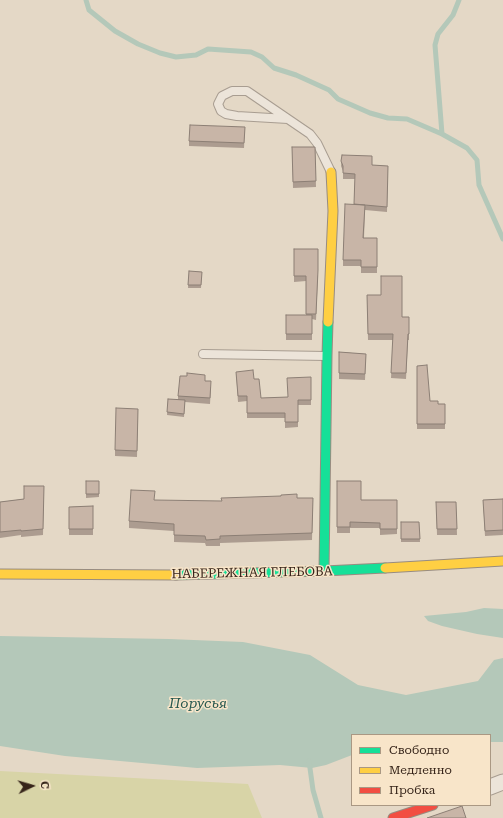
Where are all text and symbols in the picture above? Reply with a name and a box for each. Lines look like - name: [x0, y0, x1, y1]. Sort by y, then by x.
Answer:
- street label: НАБЕРЕЖНАЯ ГЛЕБОВА: [171, 564, 333, 582]
- water label: Порусья: [169, 696, 227, 712]
- legend: [351, 734, 491, 806]
- text: Свободно: [389, 743, 449, 757]
- text: Медленно: [389, 763, 452, 777]
- north arrow: [12, 766, 52, 806]
- text: С: [38, 780, 51, 789]
- text: Пробка: [389, 783, 435, 797]

